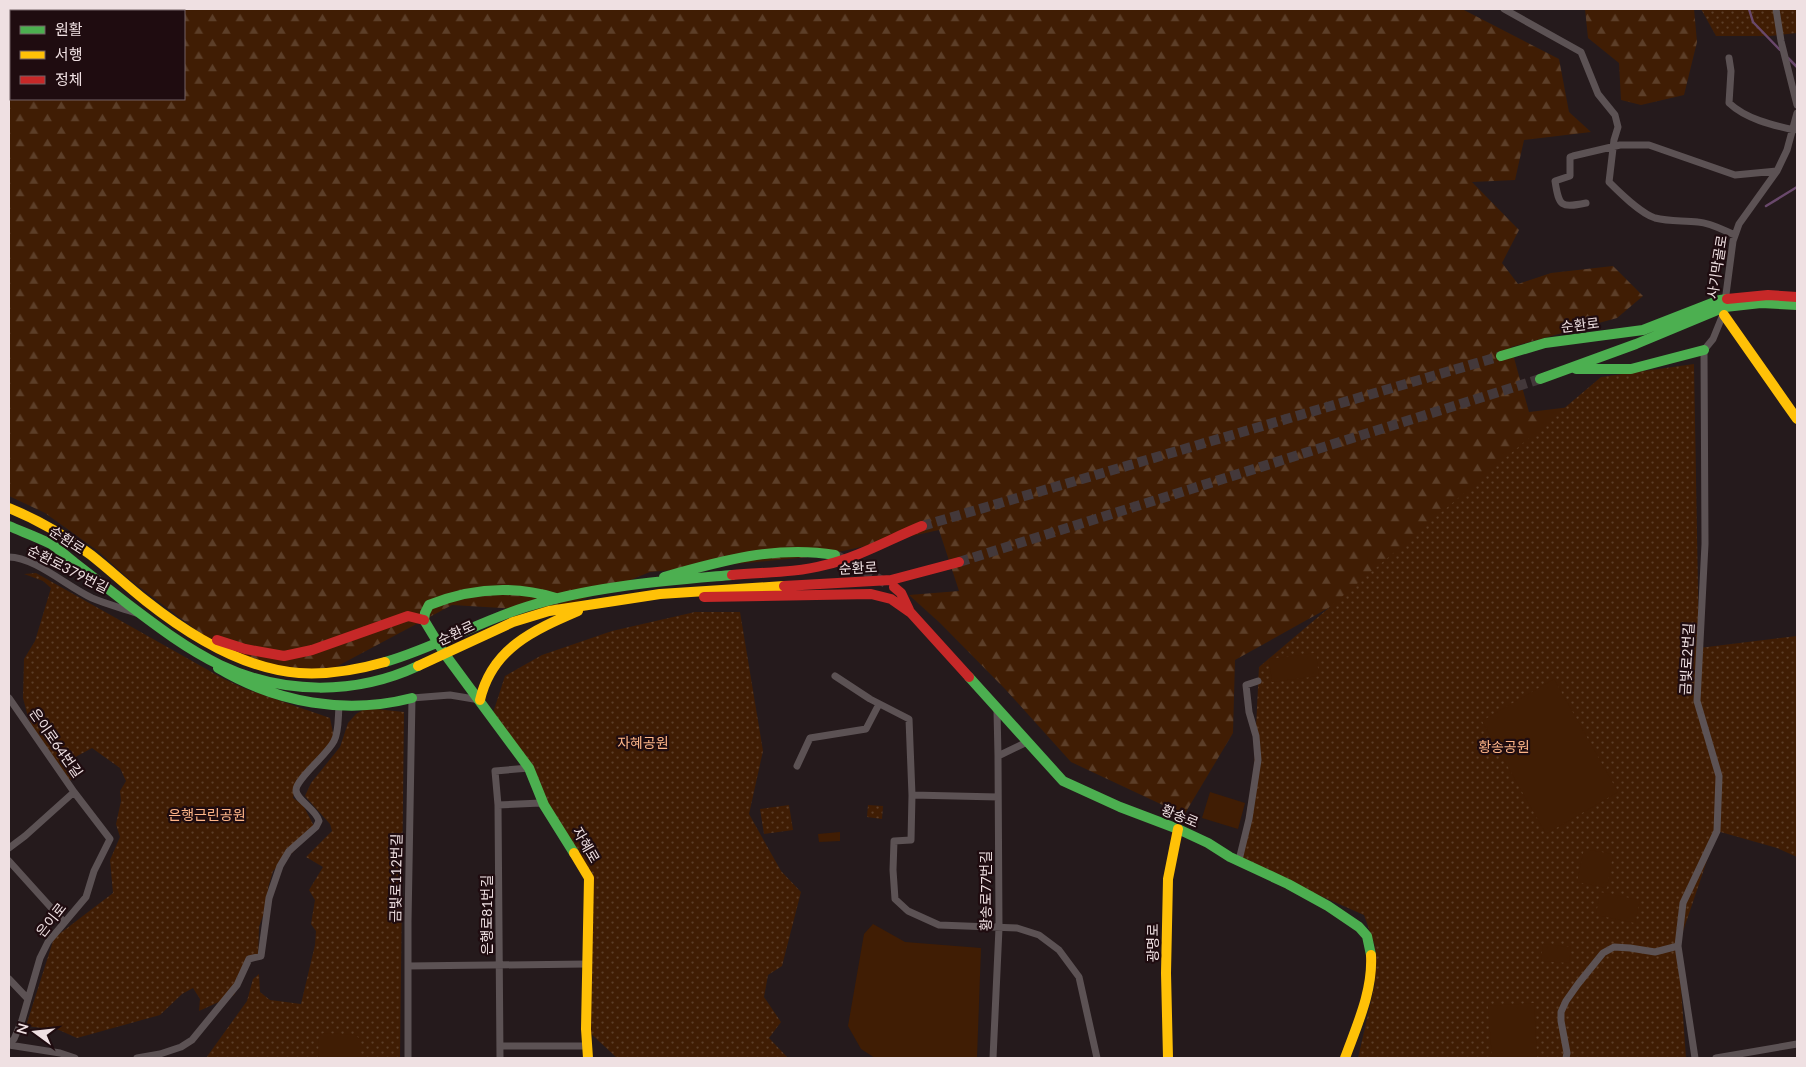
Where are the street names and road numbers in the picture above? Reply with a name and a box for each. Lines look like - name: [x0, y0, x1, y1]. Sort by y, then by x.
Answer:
- street label: 사기막골로: [1703, 234, 1730, 300]
- street label: 순환로: [1560, 314, 1600, 335]
- street label: 순환로: [46, 522, 88, 557]
- street label: 순환로379번길: [25, 541, 112, 596]
- street label: 순환로: [838, 558, 878, 577]
- street label: 순환로: [435, 617, 477, 648]
- street label: 금빛로2번길: [1676, 622, 1697, 696]
- street label: 은이로64번길: [26, 705, 86, 781]
- street label: 황송로: [1159, 800, 1201, 831]
- street label: 자혜로: [569, 824, 604, 866]
- street label: 금빛로112번길: [386, 833, 405, 923]
- street label: 황송로77번길: [977, 851, 994, 931]
- street label: 은행로81번길: [478, 875, 495, 955]
- street label: 은이로: [32, 899, 69, 940]
- street label: 광명로: [1144, 924, 1161, 962]

